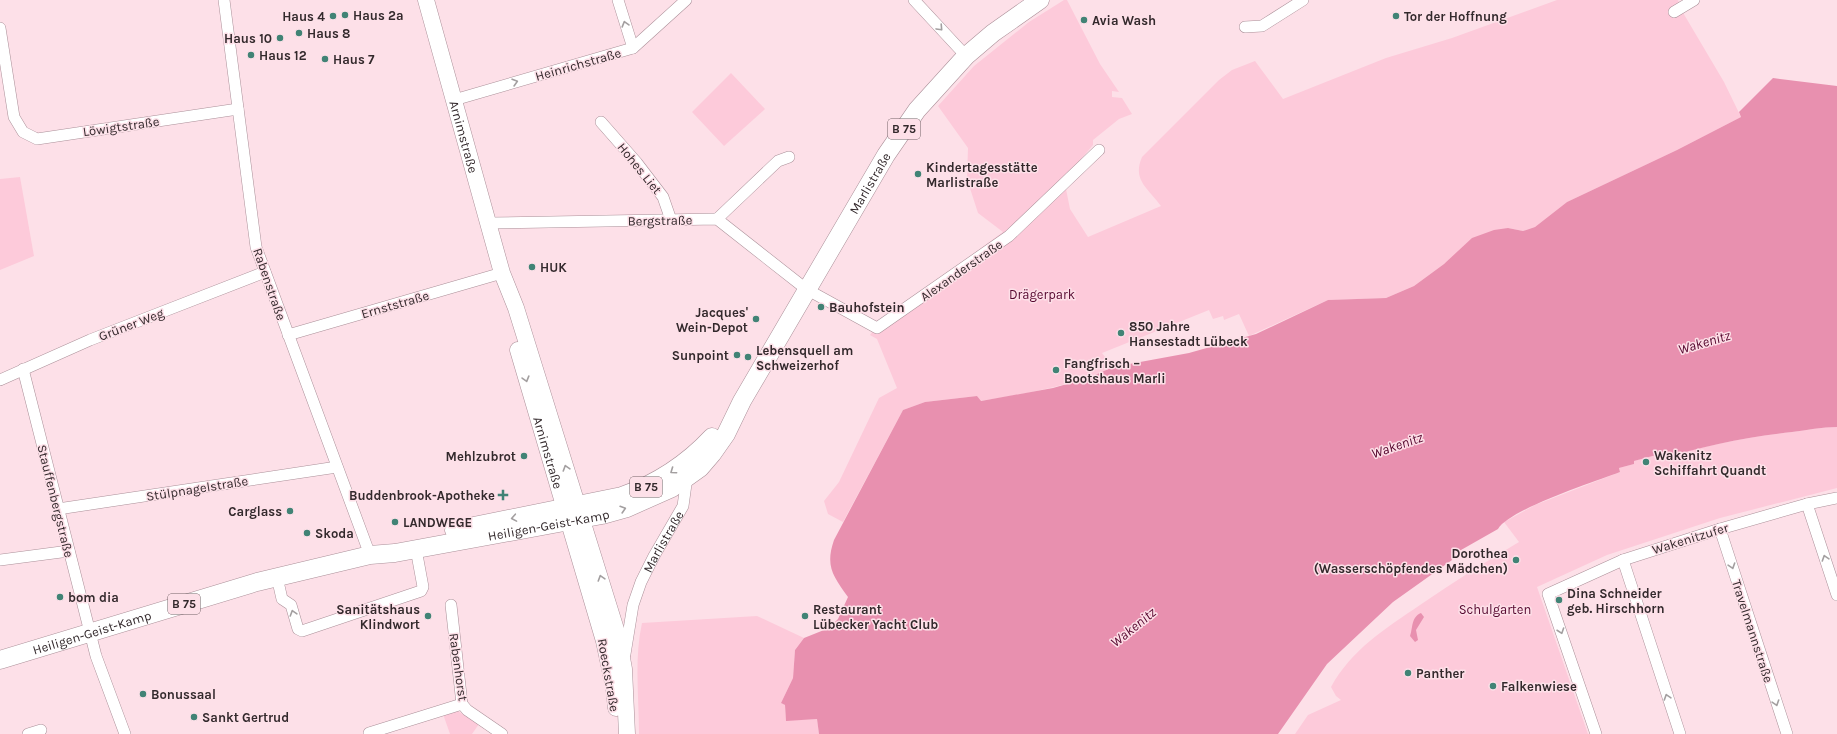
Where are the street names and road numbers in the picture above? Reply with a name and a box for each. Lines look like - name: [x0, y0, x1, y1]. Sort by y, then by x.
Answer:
- street label: Heinrichstraße: [534, 45, 623, 84]
- street label: Arnimstraße: [446, 99, 481, 175]
- street label: Löwigtstraße: [82, 114, 161, 139]
- road number: B 75: [888, 119, 920, 139]
- street label: Hohes Liet: [614, 140, 665, 197]
- street label: Marlistraße: [846, 150, 894, 217]
- street label: Bergstraße: [627, 212, 693, 229]
- street label: Alexanderstraße: [917, 236, 1005, 304]
- street label: Rabenstraße: [250, 246, 289, 323]
- street label: Ernststraße: [360, 288, 431, 321]
- street label: Grüner Weg: [97, 305, 166, 344]
- street label: Arnimstraße: [530, 415, 566, 491]
- street label: Stauffenbergstraße: [34, 443, 77, 559]
- street label: Stülpnagelstraße: [145, 473, 249, 504]
- road number: B 75: [630, 477, 662, 497]
- street label: Heiligen-Geist-Kamp: [487, 506, 611, 544]
- street label: Marlistraße: [640, 508, 687, 575]
- street label: Wakenitzufer: [1650, 520, 1730, 557]
- street label: Travelmannstraße: [1729, 578, 1776, 685]
- road number: B 75: [168, 594, 200, 614]
- street label: Heiligen-Geist-Kamp: [31, 608, 153, 658]
- street label: Rabenhorst: [446, 632, 471, 702]
- street label: Roeckstraße: [595, 637, 622, 713]

